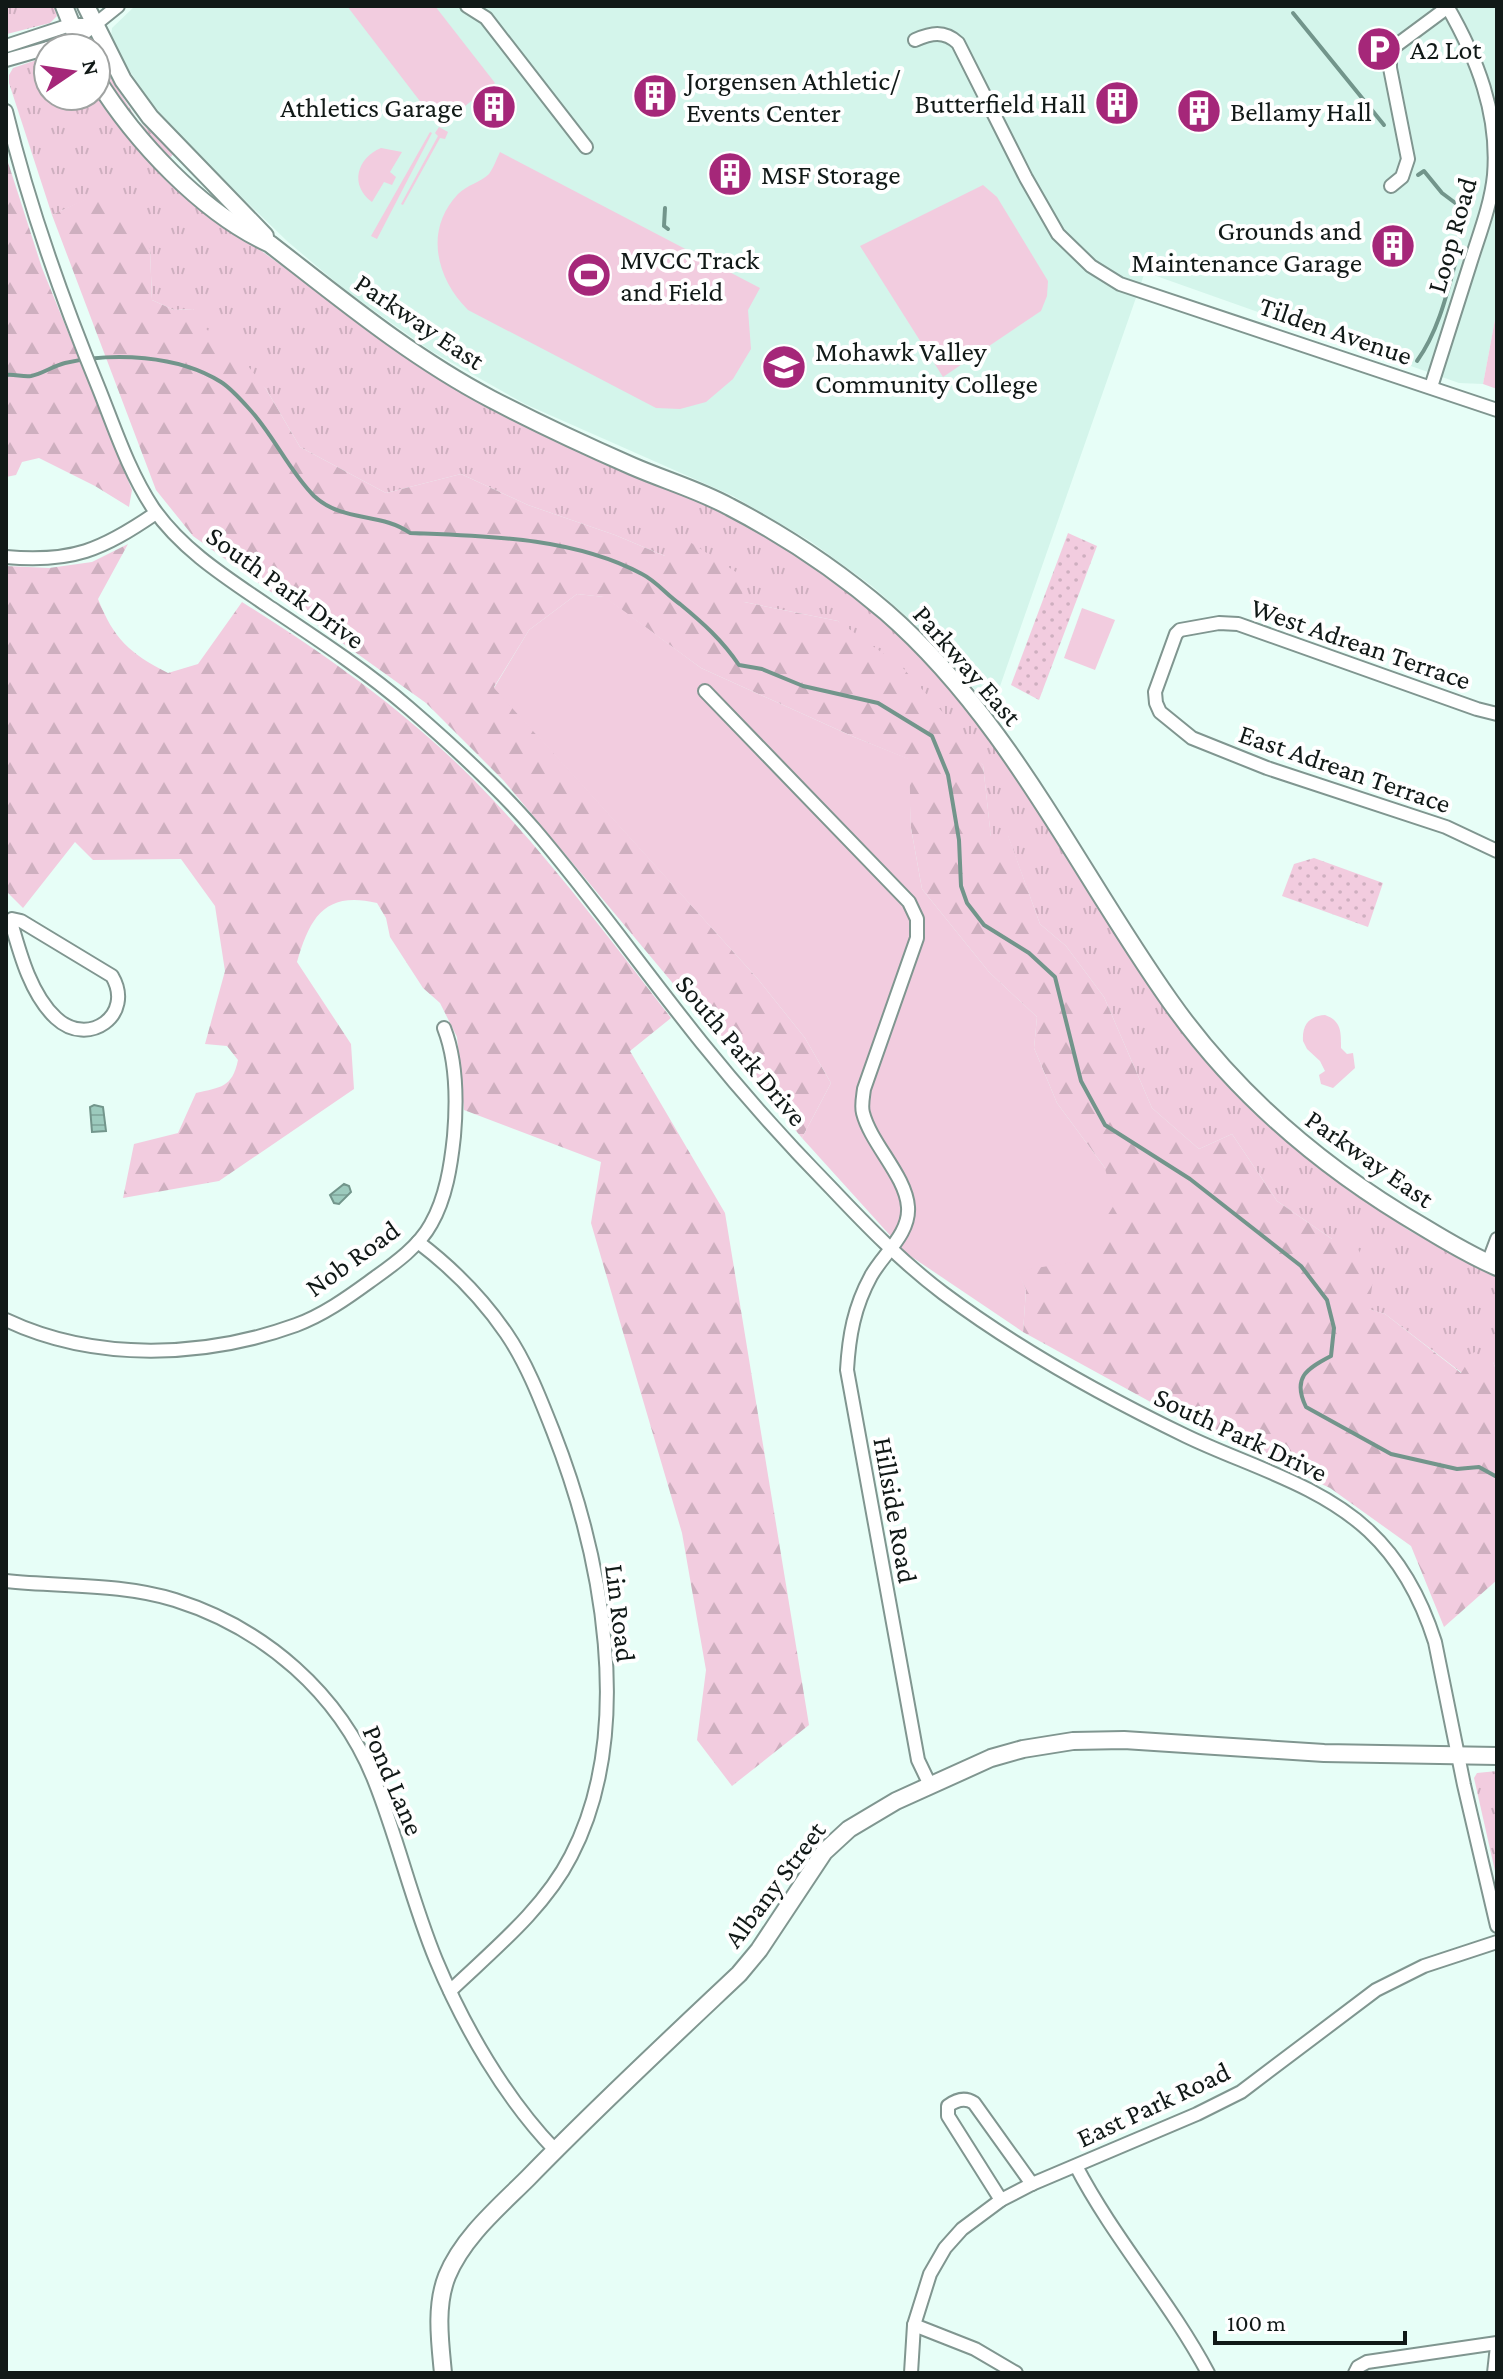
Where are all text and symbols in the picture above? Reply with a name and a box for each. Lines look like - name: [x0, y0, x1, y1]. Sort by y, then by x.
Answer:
- parking icon: A2 Lot: [1355, 25, 1403, 73]
- north arrow: [32, 32, 112, 112]
- place label: A2 Lot: [1410, 34, 1482, 65]
- text: N: [77, 57, 105, 78]
- place label: Jorgensen Athletic/ Events Center: [683, 65, 901, 128]
- building icon: Jorgensen Athletic/ Events Center: [631, 72, 679, 120]
- building icon: Butterfield Hall: [1093, 79, 1141, 127]
- building icon: Athletics Garage: [470, 83, 518, 131]
- building icon: Bellamy Hall: [1175, 87, 1223, 135]
- place label: Butterfield Hall: [915, 88, 1086, 119]
- place label: Athletics Garage: [280, 92, 463, 123]
- place label: Bellamy Hall: [1230, 96, 1372, 127]
- building icon: MSF Storage: [706, 150, 754, 198]
- place label: MSF Storage: [761, 159, 901, 190]
- street label: Loop Road: [1420, 174, 1483, 296]
- place label: Grounds and Maintenance Garage: [1131, 215, 1362, 278]
- building icon: Grounds and Maintenance Garage: [1369, 222, 1417, 270]
- place label: MVCC Track and Field: [620, 244, 760, 307]
- sports icon: MVCC Track and Field: [565, 251, 613, 299]
- street label: Parkway East: [349, 267, 491, 376]
- street label: Tilden Avenue: [1255, 290, 1416, 371]
- place label: Mohawk Valley Community College: [815, 336, 1038, 399]
- school or university icon: Mohawk Valley Community College: [760, 343, 808, 391]
- street label: South Park Drive: [201, 520, 371, 655]
- street label: West Adrean Terrace: [1247, 591, 1475, 696]
- street label: Parkway East: [907, 599, 1029, 732]
- street label: East Adrean Terrace: [1235, 718, 1455, 819]
- street label: South Park Drive: [670, 969, 814, 1132]
- street label: Parkway East: [1300, 1103, 1440, 1214]
- street label: Nob Road: [299, 1214, 406, 1303]
- street label: South Park Drive: [1149, 1381, 1332, 1488]
- street label: Hillside Road: [867, 1435, 924, 1586]
- street label: Lin Road: [599, 1562, 642, 1664]
- street label: Pond Lane: [356, 1720, 431, 1840]
- street label: Albany Street: [717, 1815, 832, 1953]
- street label: East Park Road: [1072, 2055, 1235, 2153]
- scale bar: [1215, 2295, 1405, 2345]
- text: 100 m: [1227, 2309, 1286, 2336]

